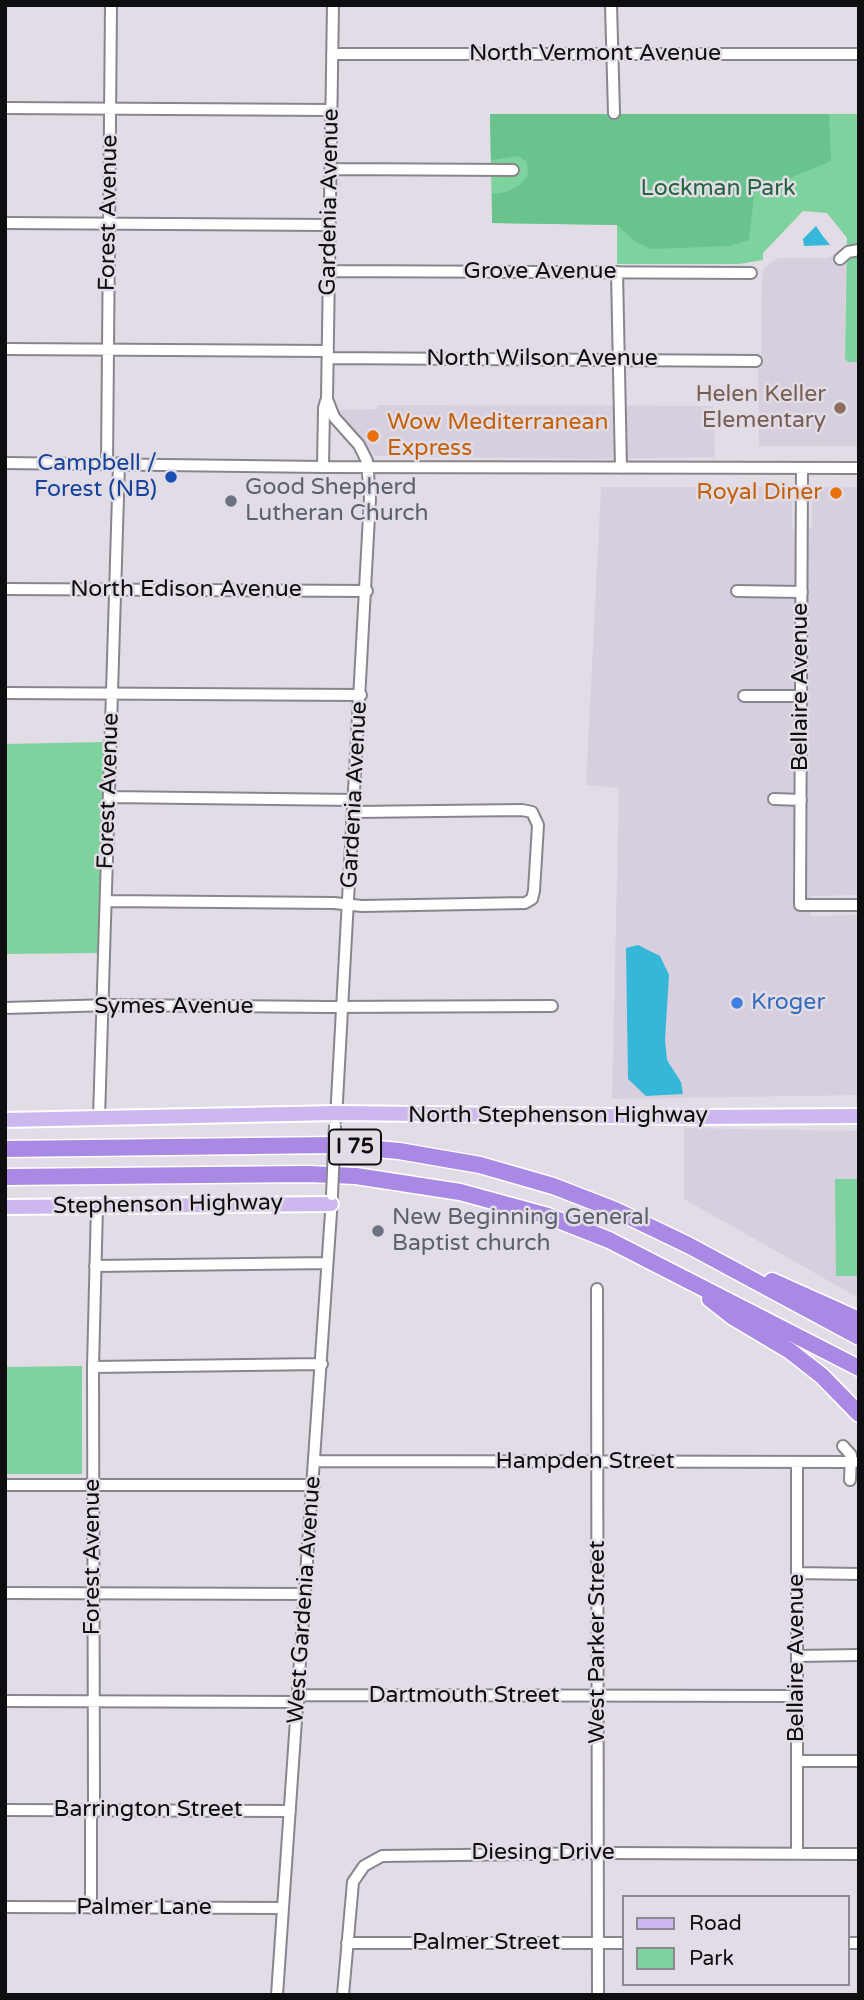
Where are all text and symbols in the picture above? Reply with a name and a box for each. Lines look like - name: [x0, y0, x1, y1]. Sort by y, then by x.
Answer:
- street label: North Vermont Avenue: [469, 40, 721, 68]
- street label: Gardenia Avenue: [315, 108, 345, 296]
- street label: Forest Avenue: [94, 134, 124, 292]
- park label: Lockman Park: [640, 175, 796, 203]
- street label: Grove Avenue: [463, 258, 617, 286]
- street label: North Wilson Avenue: [426, 345, 658, 373]
- place label: Helen Keller Elementary: [695, 381, 826, 435]
- marker: Helen Keller Elementary: [832, 400, 848, 416]
- place label: Wow Mediterranean Express: [387, 409, 609, 463]
- marker: Wow Mediterranean Express: [365, 428, 381, 444]
- place label: Campbell / Forest (NB): [34, 450, 157, 504]
- marker: Campbell / Forest (NB): [163, 469, 179, 485]
- place label: Good Shepherd Lutheran Church: [245, 474, 428, 528]
- place label: Royal Diner: [696, 479, 822, 507]
- marker: Royal Diner: [828, 485, 844, 501]
- marker: Good Shepherd Lutheran Church: [223, 493, 239, 509]
- street label: North Edison Avenue: [70, 576, 302, 604]
- street label: Bellaire Avenue: [787, 603, 815, 771]
- street label: Gardenia Avenue: [336, 701, 374, 889]
- street label: Forest Avenue: [92, 712, 126, 870]
- place label: Kroger: [751, 989, 825, 1017]
- street label: Symes Avenue: [94, 993, 254, 1021]
- marker: Kroger: [729, 995, 745, 1011]
- street label: North Stephenson Highway: [408, 1102, 708, 1130]
- road number: I 75: [329, 1130, 381, 1164]
- street label: Stephenson Highway: [53, 1189, 283, 1221]
- place label: New Beginning General Baptist church: [392, 1204, 649, 1258]
- marker: New Beginning General Baptist church: [370, 1223, 386, 1239]
- street label: Hampden Street: [495, 1448, 675, 1476]
- street label: West Gardenia Avenue: [283, 1475, 327, 1725]
- street label: Forest Avenue: [79, 1479, 107, 1635]
- street label: West Parker Street: [584, 1540, 612, 1744]
- street label: Bellaire Avenue: [783, 1574, 811, 1742]
- street label: Dartmouth Street: [368, 1682, 560, 1710]
- street label: Barrington Street: [53, 1796, 243, 1824]
- street label: Diesing Drive: [471, 1839, 615, 1867]
- street label: Palmer Lane: [76, 1894, 212, 1922]
- legend: [622, 1895, 850, 1986]
- text: Road: [689, 1911, 742, 1936]
- street label: Palmer Street: [412, 1929, 560, 1957]
- text: Park: [689, 1946, 734, 1971]

